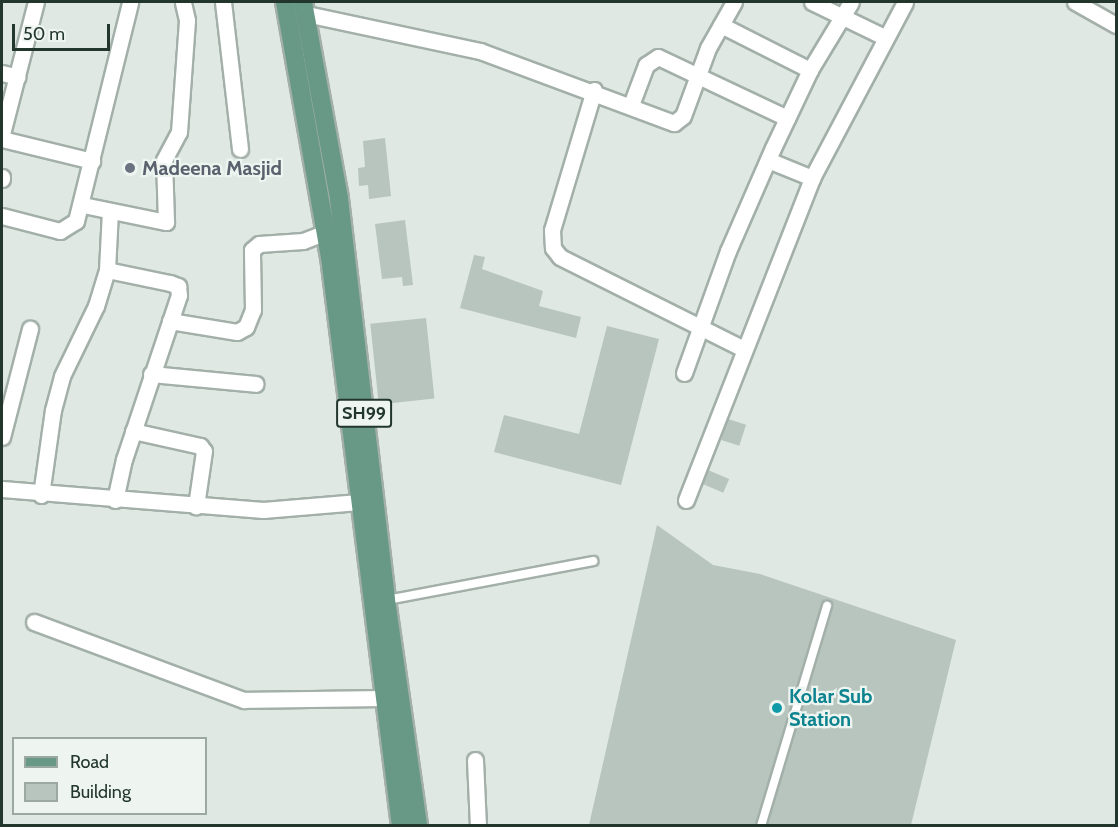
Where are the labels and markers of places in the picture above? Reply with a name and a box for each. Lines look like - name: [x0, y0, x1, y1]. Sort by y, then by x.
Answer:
- place label: Madeena Masjid: [142, 156, 282, 180]
- marker: Madeena Masjid: [123, 161, 137, 175]
- place label: Kolar Sub Station: [789, 684, 872, 731]
- marker: Kolar Sub Station: [770, 701, 784, 715]

